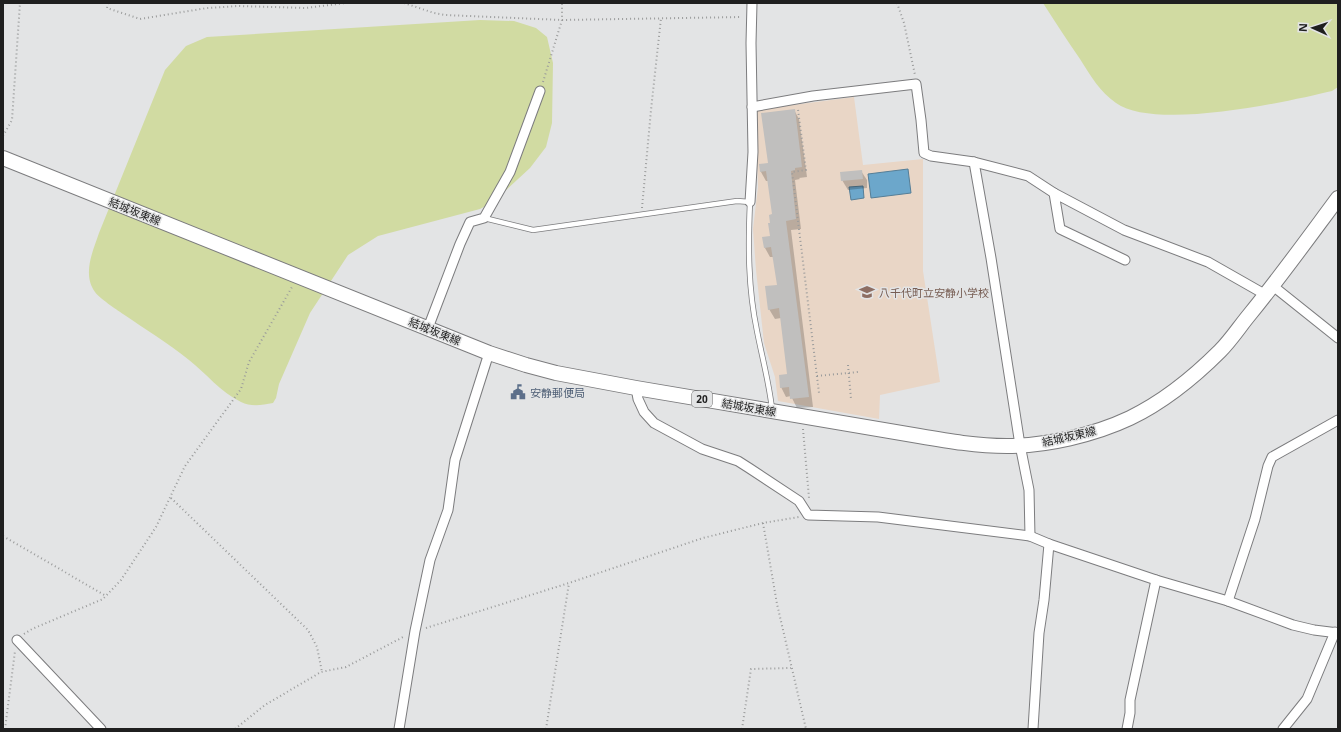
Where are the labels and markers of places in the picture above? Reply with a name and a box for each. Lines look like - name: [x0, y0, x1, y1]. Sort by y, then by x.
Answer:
- school or university icon: 八千代町立安静小学校: [858, 283, 876, 301]
- place label: 八千代町立安静小学校: [879, 285, 989, 300]
- public building icon: 安静郵便局: [509, 383, 527, 401]
- place label: 安静郵便局: [530, 385, 585, 400]

